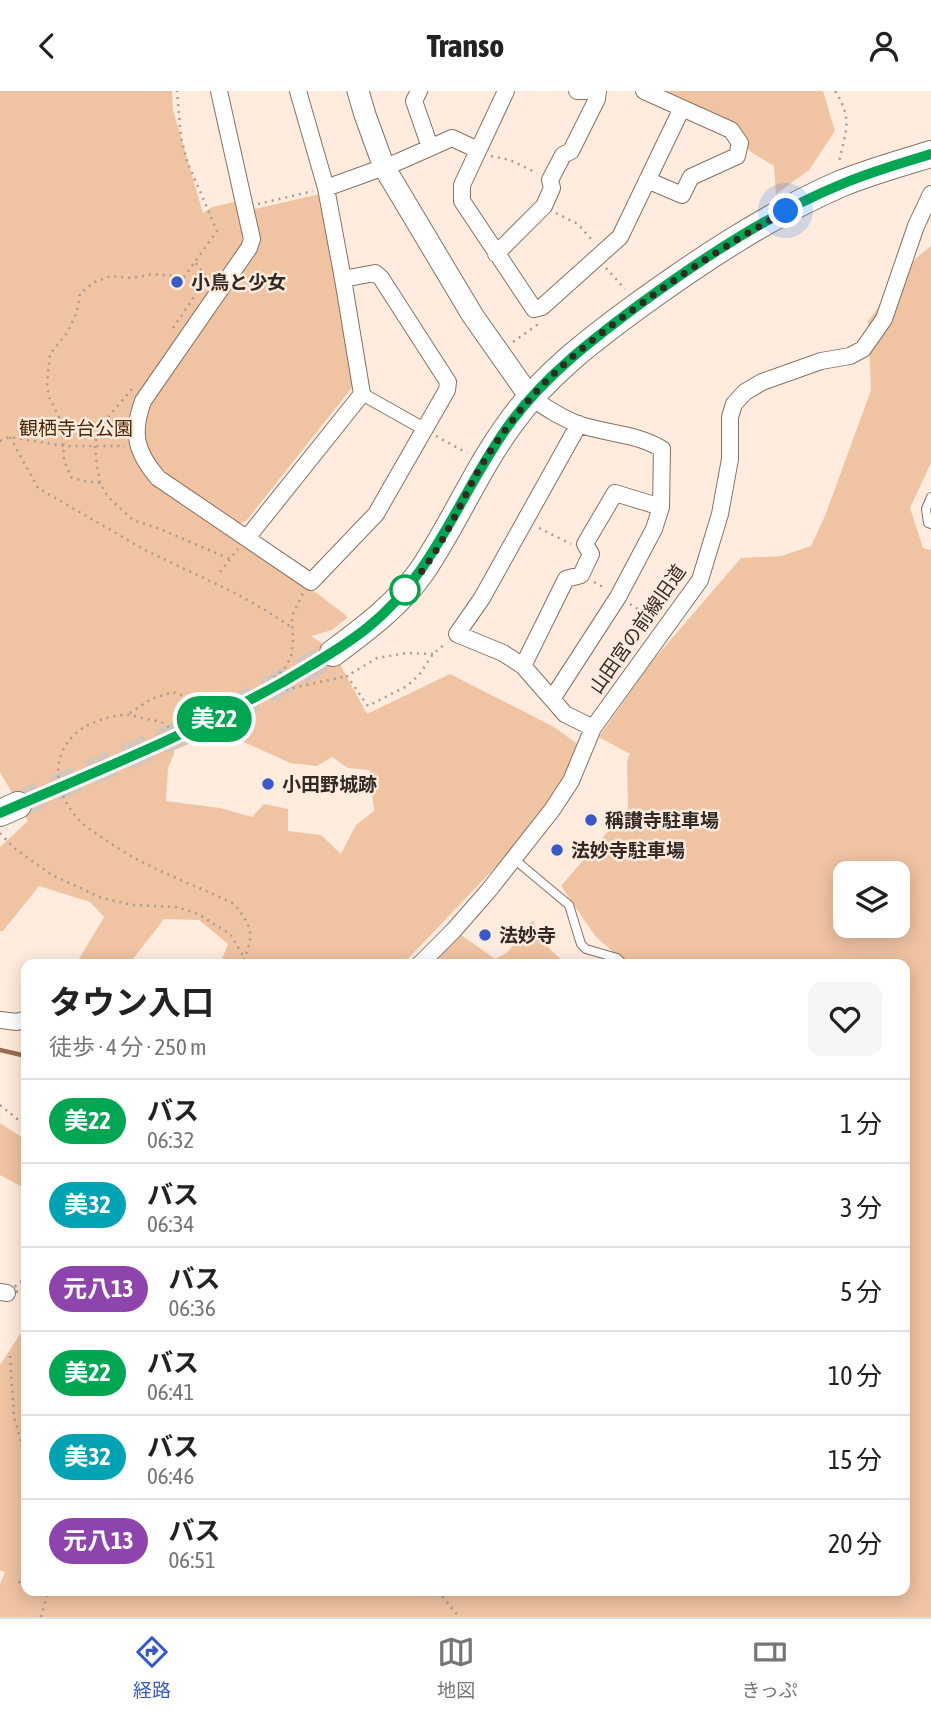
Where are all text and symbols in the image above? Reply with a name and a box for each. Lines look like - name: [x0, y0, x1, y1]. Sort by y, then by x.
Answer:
- icon: back: [28, 27, 66, 65]
- text: Transo: [427, 27, 504, 64]
- icon: person: [865, 27, 903, 65]
- your location: [768, 193, 803, 228]
- place label: 小鳥と少女: [191, 271, 286, 293]
- marker: 小鳥と少女: [169, 274, 185, 290]
- park label: 観栖寺台公園: [19, 417, 133, 439]
- street label: 山田宮の前線旧道: [584, 560, 690, 698]
- unlabelled marker: [390, 575, 420, 605]
- line badge: 美22: [174, 696, 254, 742]
- text: 美22: [191, 705, 237, 732]
- place label: 小田野城跡: [282, 773, 377, 795]
- marker: 小田野城跡: [260, 776, 276, 792]
- place label: 稱讃寺駐車場: [605, 809, 719, 831]
- marker: 稱讃寺駐車場: [583, 812, 599, 828]
- place label: 法妙寺駐車場: [571, 839, 685, 861]
- marker: 法妙寺駐車場: [549, 842, 565, 858]
- map controls: [833, 861, 910, 938]
- button: layers: [833, 861, 910, 938]
- place label: 法妙寺: [499, 924, 556, 946]
- marker: 法妙寺: [477, 927, 493, 943]
- button: heart: [808, 982, 882, 1056]
- text: タウン入口: [49, 983, 214, 1021]
- text: 徒歩 · 4 分 · 250 m: [49, 1034, 207, 1060]
- text: バス: [147, 1096, 199, 1126]
- text: 美22: [64, 1107, 111, 1134]
- text: 1 分: [840, 1109, 882, 1139]
- text: 06:32: [147, 1127, 194, 1153]
- text: バス: [147, 1180, 199, 1210]
- text: 美32: [64, 1191, 111, 1218]
- text: 3 分: [840, 1193, 882, 1223]
- text: 06:34: [147, 1211, 194, 1237]
- text: バス: [169, 1264, 221, 1294]
- text: 元八13: [63, 1275, 134, 1302]
- text: 5 分: [840, 1277, 882, 1307]
- text: 06:36: [169, 1295, 216, 1321]
- text: バス: [147, 1348, 199, 1378]
- text: 美22: [64, 1359, 111, 1386]
- text: 10 分: [828, 1361, 882, 1391]
- text: 06:41: [147, 1379, 194, 1405]
- text: バス: [147, 1432, 199, 1462]
- text: 美32: [64, 1443, 111, 1470]
- text: 15 分: [828, 1445, 882, 1475]
- text: 06:46: [147, 1463, 194, 1489]
- text: バス: [169, 1516, 221, 1546]
- text: 元八13: [63, 1527, 134, 1554]
- text: 20 分: [828, 1529, 882, 1559]
- text: 06:51: [169, 1547, 216, 1573]
- tab: 経路: [133, 1633, 171, 1702]
- tab: 地図: [437, 1633, 475, 1702]
- tab: きっぷ: [742, 1633, 798, 1702]

